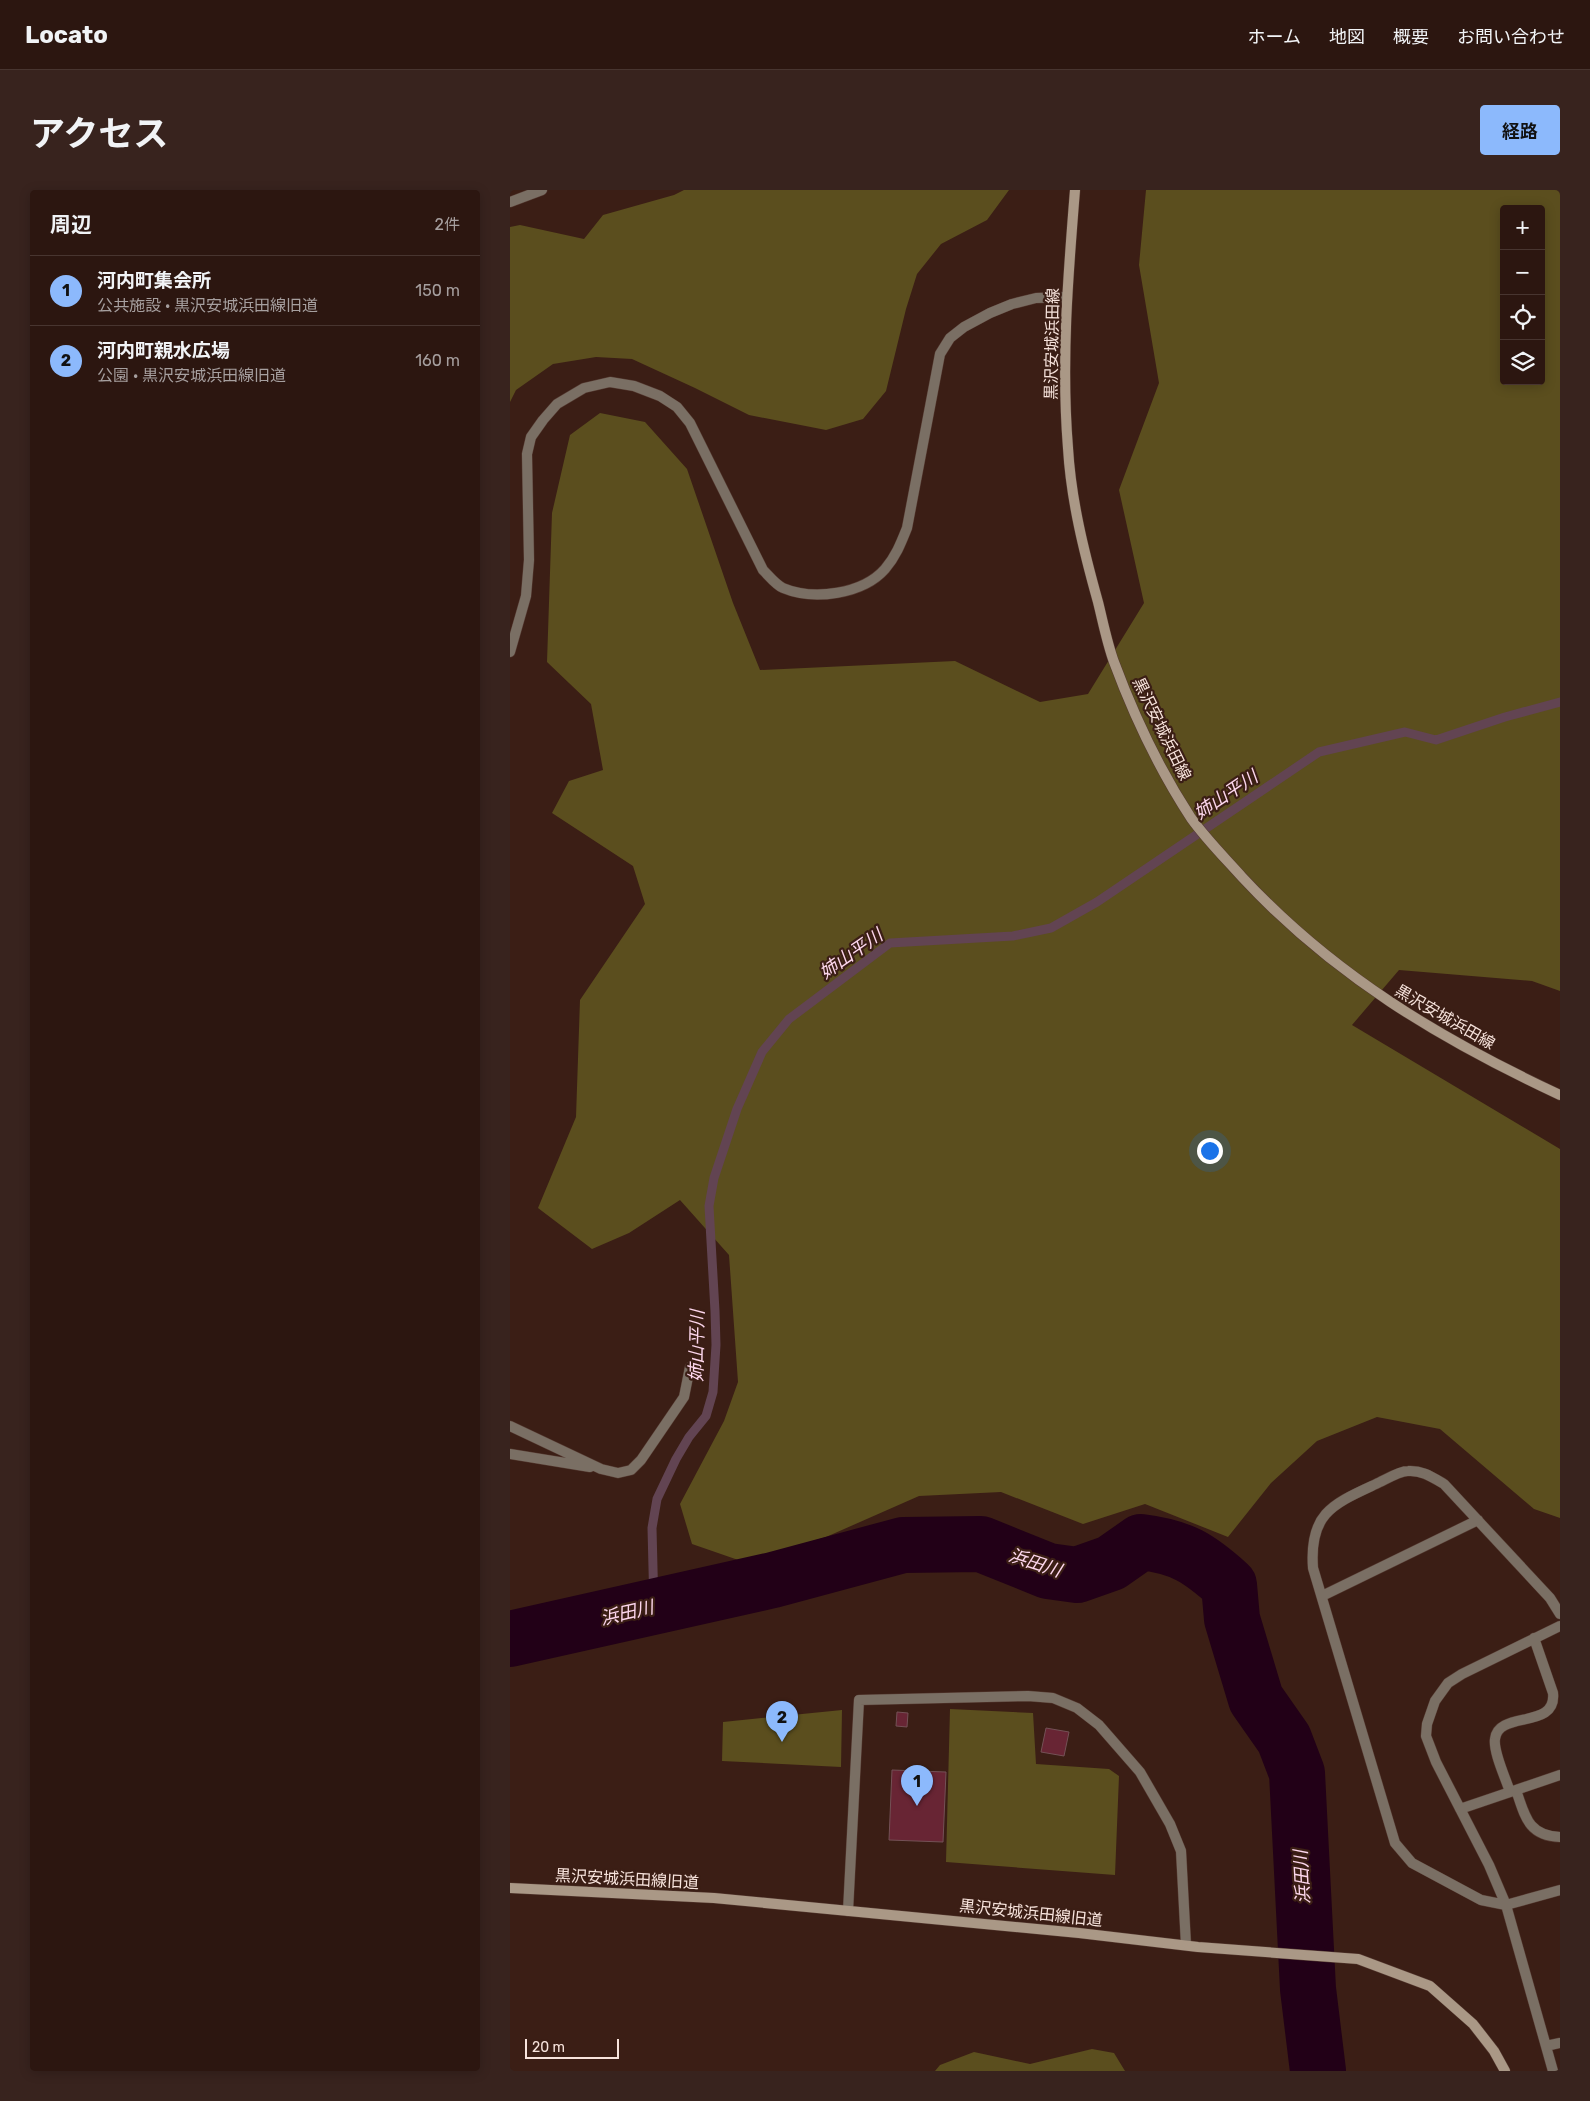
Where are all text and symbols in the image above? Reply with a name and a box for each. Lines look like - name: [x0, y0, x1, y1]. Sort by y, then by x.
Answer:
- text: Locato: [25, 21, 108, 49]
- text: ホーム: [1248, 26, 1301, 48]
- text: 地図: [1329, 26, 1365, 48]
- text: 概要: [1393, 26, 1429, 48]
- text: お問い合わせ: [1457, 26, 1565, 48]
- button: 経路: [1480, 105, 1560, 155]
- text: アクセス: [30, 113, 168, 155]
- map controls: [1500, 205, 1545, 385]
- button: +: [1500, 205, 1545, 250]
- text: 周辺: [50, 212, 92, 237]
- text: 2件: [435, 215, 460, 234]
- button: −: [1500, 250, 1545, 295]
- text: 河内町集会所: [97, 269, 211, 292]
- text: 1: [62, 281, 70, 300]
- text: 150 m: [415, 281, 460, 300]
- street label: 黒沢安城浜田線: [1042, 288, 1062, 400]
- button: locate: [1500, 295, 1545, 340]
- text: 公共施設 · 黒沢安城浜田線旧道: [97, 296, 318, 315]
- text: 河内町親水広場: [97, 339, 230, 362]
- button: layers: [1500, 340, 1545, 385]
- text: 2: [61, 351, 71, 370]
- text: 160 m: [415, 351, 460, 370]
- text: 公園 · 黒沢安城浜田線旧道: [97, 366, 286, 385]
- street label: 黒沢安城浜田線: [1129, 674, 1195, 784]
- water label: 姉山平川: [1190, 765, 1264, 824]
- water label: 姉山平川: [815, 923, 888, 984]
- street label: 黒沢安城浜田線: [1392, 981, 1498, 1053]
- your location: [1197, 1138, 1223, 1164]
- water label: 姉山平川: [685, 1308, 709, 1382]
- water label: 浜田川: [1006, 1544, 1066, 1582]
- water label: 浜田川: [598, 1596, 658, 1630]
- pin: 2: [766, 1701, 798, 1742]
- pin: 1: [901, 1765, 933, 1806]
- water label: 浜田川: [1289, 1847, 1314, 1905]
- street label: 黒沢安城浜田線旧道: [555, 1866, 699, 1892]
- street label: 黒沢安城浜田線旧道: [958, 1896, 1104, 1930]
- scale bar: [525, 2036, 619, 2059]
- text: 20 m: [532, 2039, 565, 2056]

